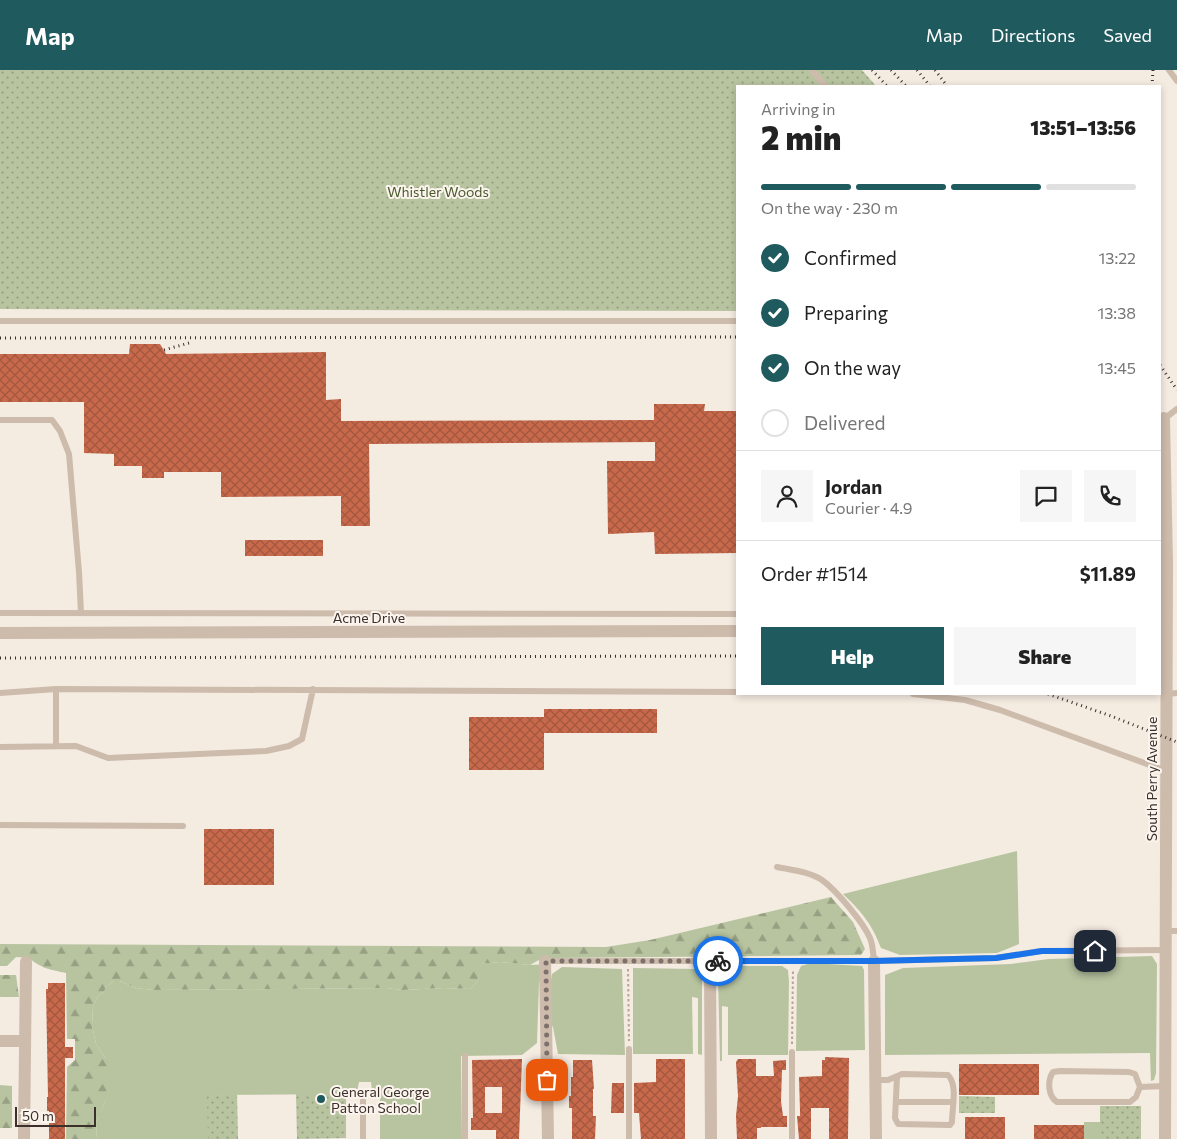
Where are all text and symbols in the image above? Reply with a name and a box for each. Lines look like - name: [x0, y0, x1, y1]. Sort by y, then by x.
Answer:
- text: Map: [25, 21, 75, 50]
- text: Map: [926, 24, 963, 46]
- text: Directions: [991, 24, 1075, 46]
- text: Saved: [1103, 24, 1152, 46]
- text: Arriving in: [761, 99, 835, 118]
- text: 13:51–13:56: [1030, 116, 1136, 139]
- text: 2 min: [761, 117, 841, 157]
- park label: Whistler Woods: [387, 183, 489, 200]
- text: On the way · 230 m: [761, 198, 898, 217]
- icon: check: [761, 244, 789, 272]
- text: Confirmed: [804, 246, 897, 269]
- text: 13:22: [1099, 248, 1136, 267]
- icon: check: [761, 299, 789, 327]
- text: Preparing: [804, 301, 888, 324]
- text: 13:38: [1097, 303, 1136, 322]
- icon: check: [761, 354, 789, 382]
- text: On the way: [804, 356, 901, 379]
- text: 13:45: [1097, 358, 1136, 377]
- text: Delivered: [804, 411, 885, 434]
- button: person: [761, 470, 813, 522]
- button: chat: [1020, 470, 1072, 522]
- button: phone: [1084, 470, 1136, 522]
- text: Jordan: [825, 475, 882, 498]
- text: Courier · 4.9: [825, 498, 912, 517]
- text: Order #1514: [761, 562, 868, 585]
- text: $11.89: [1080, 562, 1136, 585]
- street label: Acme Drive: [333, 609, 405, 626]
- button: Help: [761, 627, 944, 685]
- button: Share: [954, 627, 1136, 685]
- street label: South Perry Avenue: [1143, 717, 1160, 841]
- pin: [1074, 930, 1116, 972]
- courier: [693, 936, 743, 986]
- icon: home: [1081, 937, 1109, 965]
- icon: bike: [704, 947, 732, 975]
- pin: [526, 1059, 568, 1101]
- icon: bag: [533, 1066, 561, 1094]
- place label: General George Patton School: [331, 1083, 430, 1116]
- marker: General George Patton School: [315, 1093, 327, 1105]
- scale bar: [15, 1104, 96, 1127]
- text: 50 m: [22, 1107, 54, 1124]

